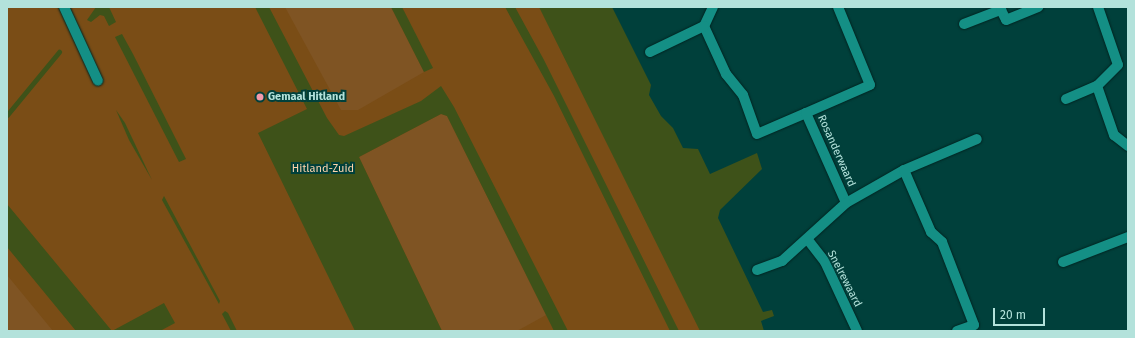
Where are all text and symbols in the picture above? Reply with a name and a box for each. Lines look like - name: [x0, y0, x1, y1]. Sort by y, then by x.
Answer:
- place label: Gemaal Hitland: [268, 90, 345, 104]
- marker: Gemaal Hitland: [255, 92, 265, 102]
- street label: Rosanderwaard: [814, 113, 858, 189]
- park label: Hitland-Zuid: [292, 162, 354, 176]
- street label: Snelrewaard: [824, 249, 864, 309]
- scale bar: [995, 300, 1047, 326]
- text: 20 m: [1000, 308, 1026, 322]

